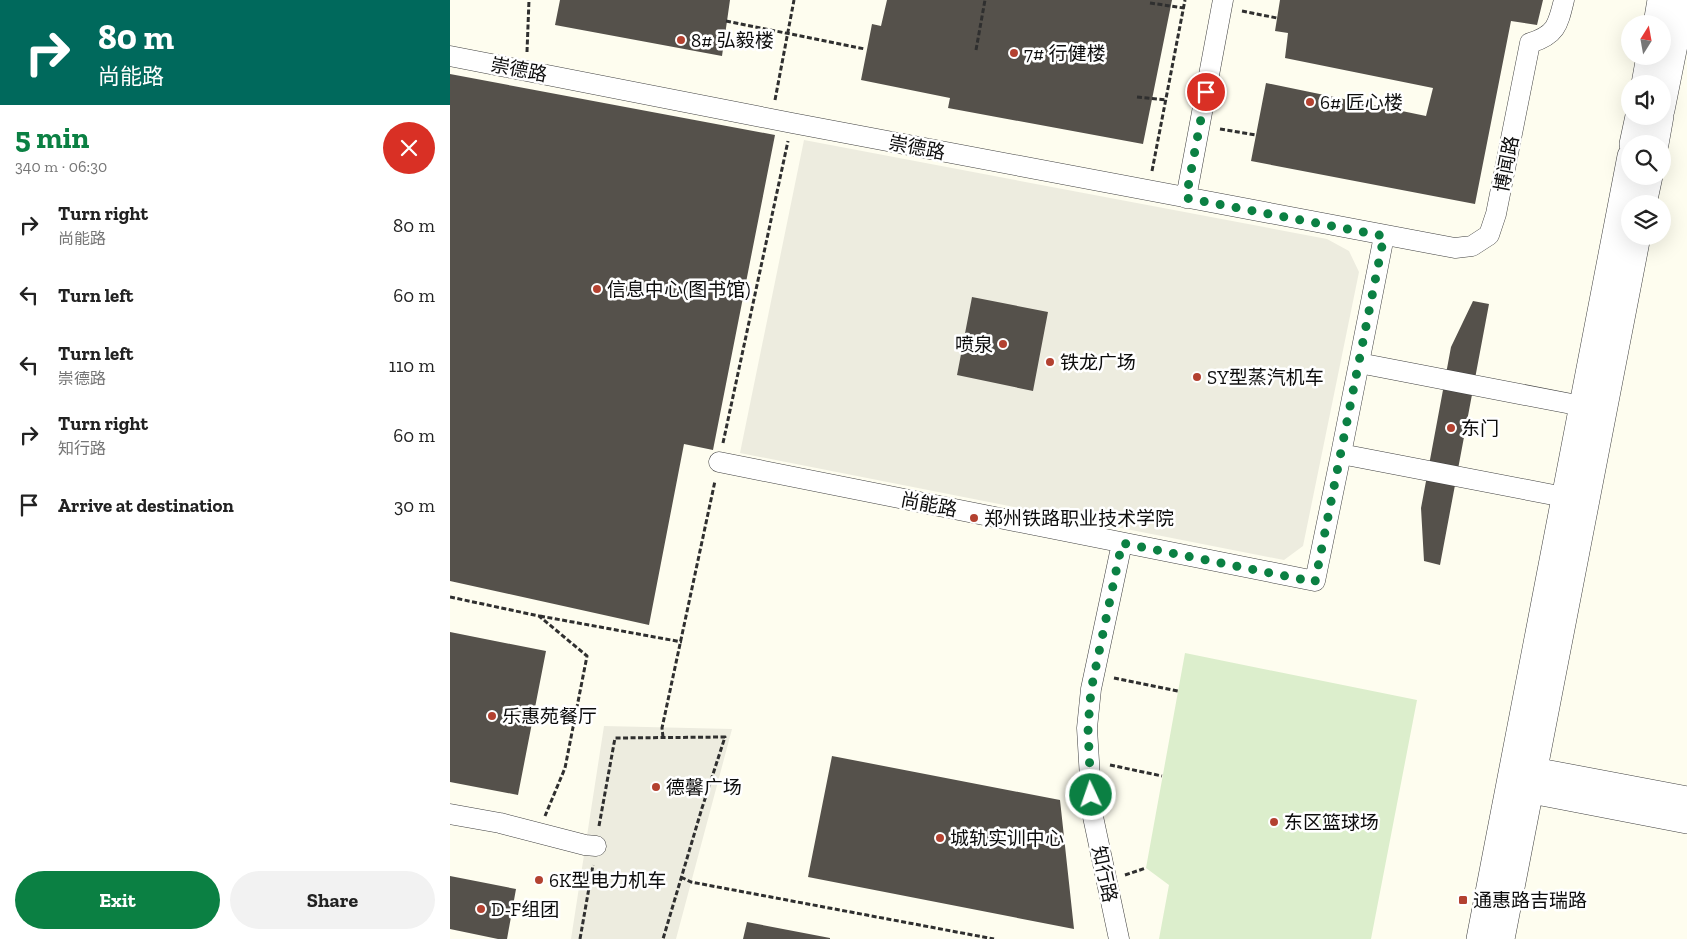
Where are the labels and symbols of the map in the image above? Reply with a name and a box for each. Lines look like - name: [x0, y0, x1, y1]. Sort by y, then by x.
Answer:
- north arrow: [1621, 15, 1671, 65]
- place label: 8# 弘毅楼: [691, 29, 774, 52]
- marker: 8# 弘毅楼: [675, 34, 687, 46]
- place label: 7# 行健楼: [1024, 42, 1106, 65]
- marker: 7# 行健楼: [1008, 47, 1020, 59]
- street label: 崇德路: [489, 53, 549, 86]
- pin: [1185, 71, 1227, 113]
- place label: 6# 匠心楼: [1320, 91, 1403, 114]
- marker: 6# 匠心楼: [1304, 96, 1316, 108]
- street label: 崇德路: [887, 131, 947, 164]
- street label: 博闻路: [1490, 134, 1523, 194]
- place label: 信息中心(图书馆): [607, 278, 750, 301]
- marker: 信息中心(图书馆): [591, 283, 603, 295]
- place label: 喷泉: [955, 333, 993, 356]
- marker: 喷泉: [997, 338, 1009, 350]
- place label: 铁龙广场: [1060, 351, 1136, 374]
- marker: 铁龙广场: [1044, 356, 1056, 368]
- place label: SY型蒸汽机车: [1207, 366, 1324, 389]
- marker: SY型蒸汽机车: [1191, 371, 1203, 383]
- place label: 东门: [1461, 417, 1499, 440]
- marker: 东门: [1445, 422, 1457, 434]
- street label: 尚能路: [899, 488, 959, 521]
- place label: 郑州铁路职业技术学院: [984, 507, 1174, 530]
- marker: 郑州铁路职业技术学院: [968, 512, 980, 524]
- place label: 乐惠苑餐厅: [502, 705, 597, 728]
- marker: 乐惠苑餐厅: [486, 710, 498, 722]
- position arrow: [1064, 768, 1116, 820]
- place label: 德馨广场: [666, 776, 742, 799]
- marker: 德馨广场: [650, 781, 662, 793]
- place label: 东区篮球场: [1284, 811, 1379, 834]
- marker: 东区篮球场: [1268, 816, 1280, 828]
- place label: 城轨实训中心: [950, 827, 1064, 850]
- marker: 城轨实训中心: [934, 832, 946, 844]
- street label: 知行路: [1087, 844, 1122, 904]
- place label: 6K型电力机车: [549, 869, 666, 892]
- marker: 6K型电力机车: [533, 874, 545, 886]
- place label: 通惠路吉瑞路: [1473, 889, 1587, 912]
- marker: 通惠路吉瑞路: [1457, 894, 1469, 906]
- place label: D-F组团: [491, 898, 559, 921]
- marker: D-F组团: [475, 903, 487, 915]

